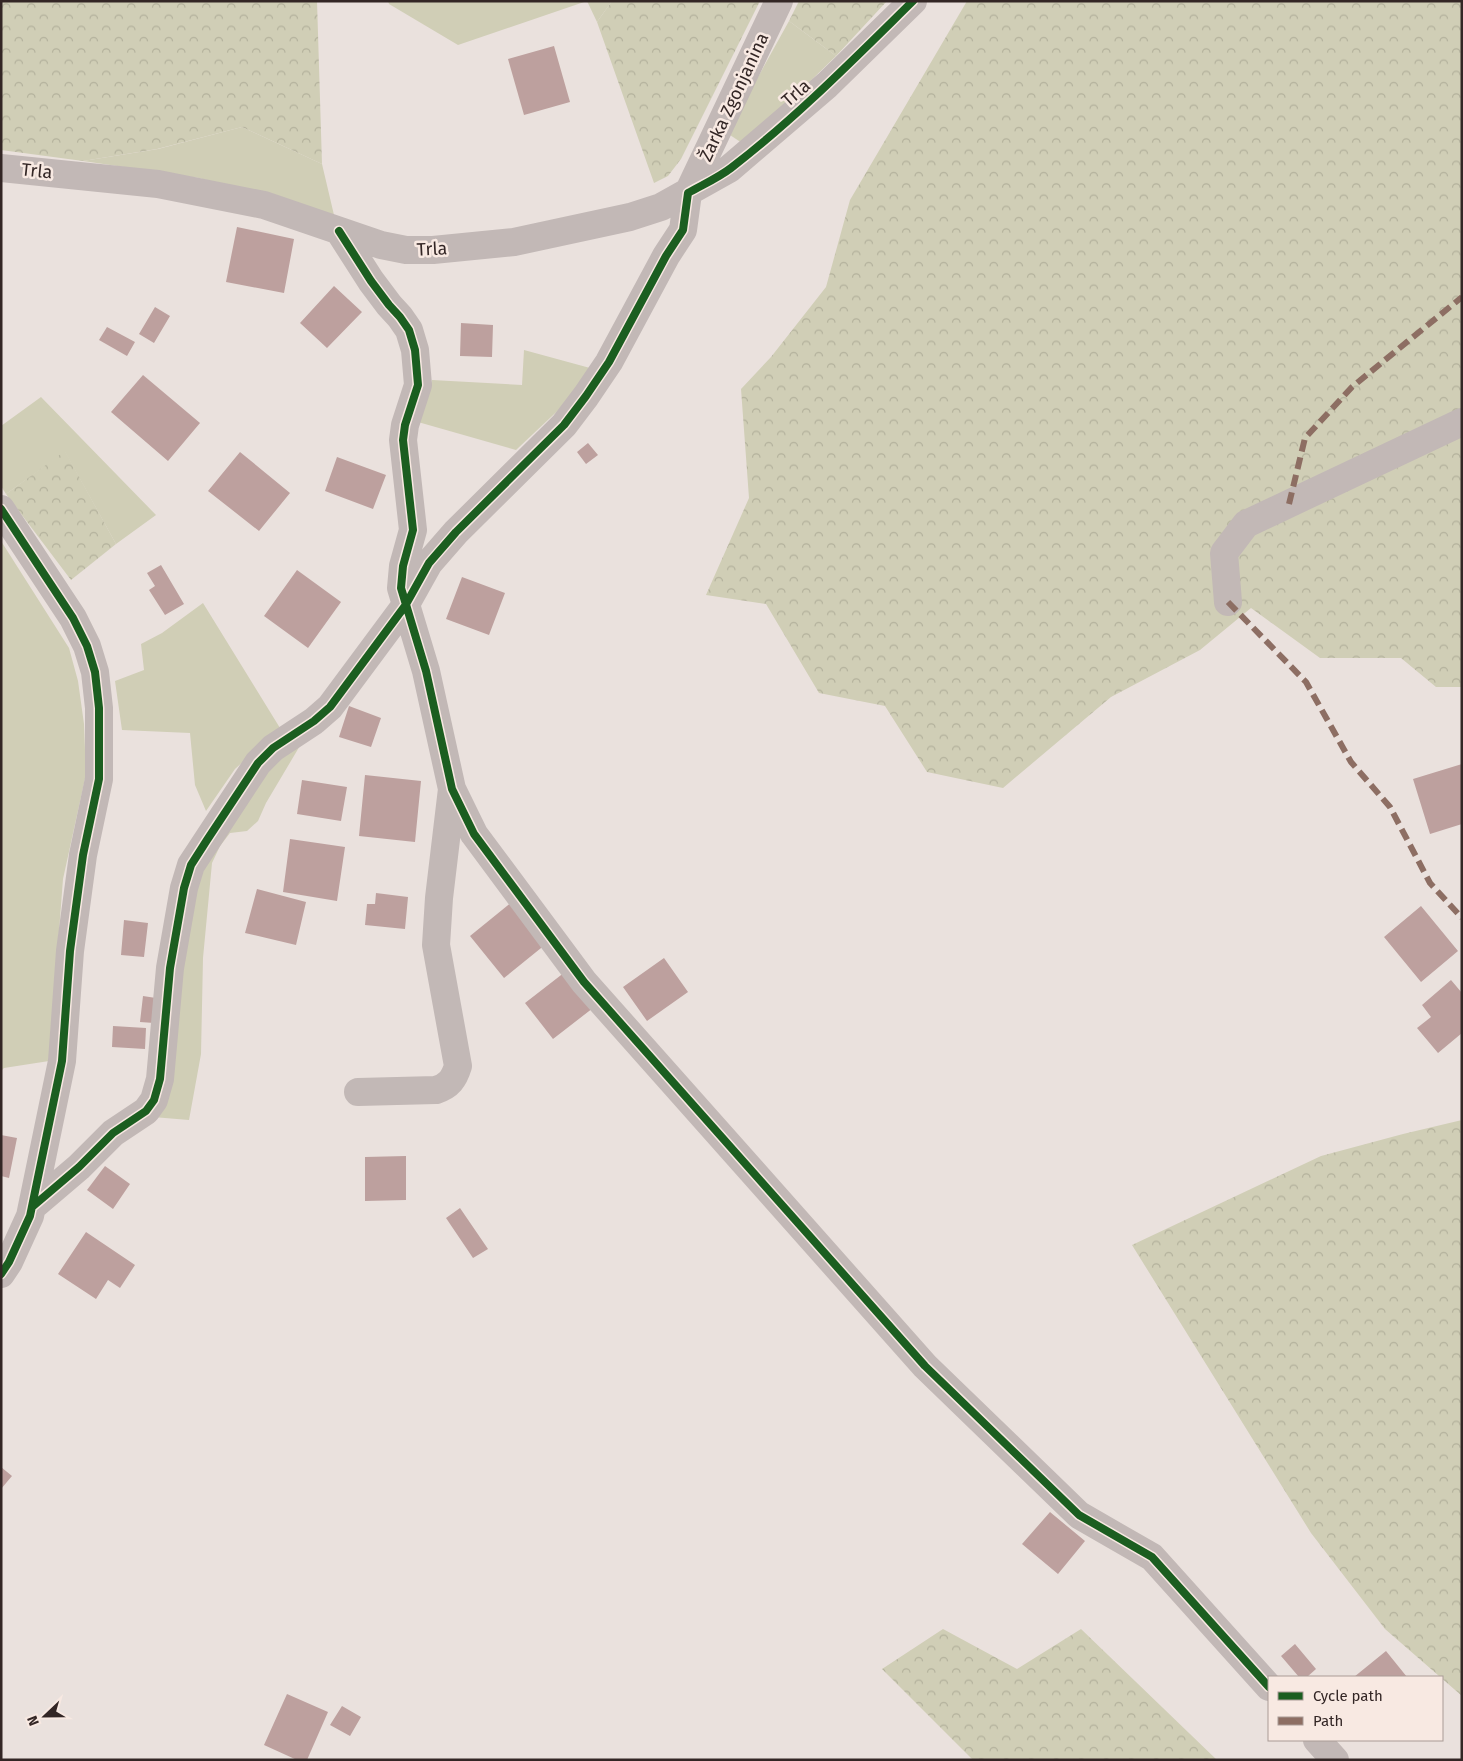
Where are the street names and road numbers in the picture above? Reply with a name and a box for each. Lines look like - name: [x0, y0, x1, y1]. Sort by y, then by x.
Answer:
- street label: Žarka Zgonjanina: [695, 29, 773, 165]
- street label: Trla: [777, 75, 815, 111]
- street label: Trla: [21, 158, 53, 184]
- street label: Trla: [416, 237, 448, 261]

